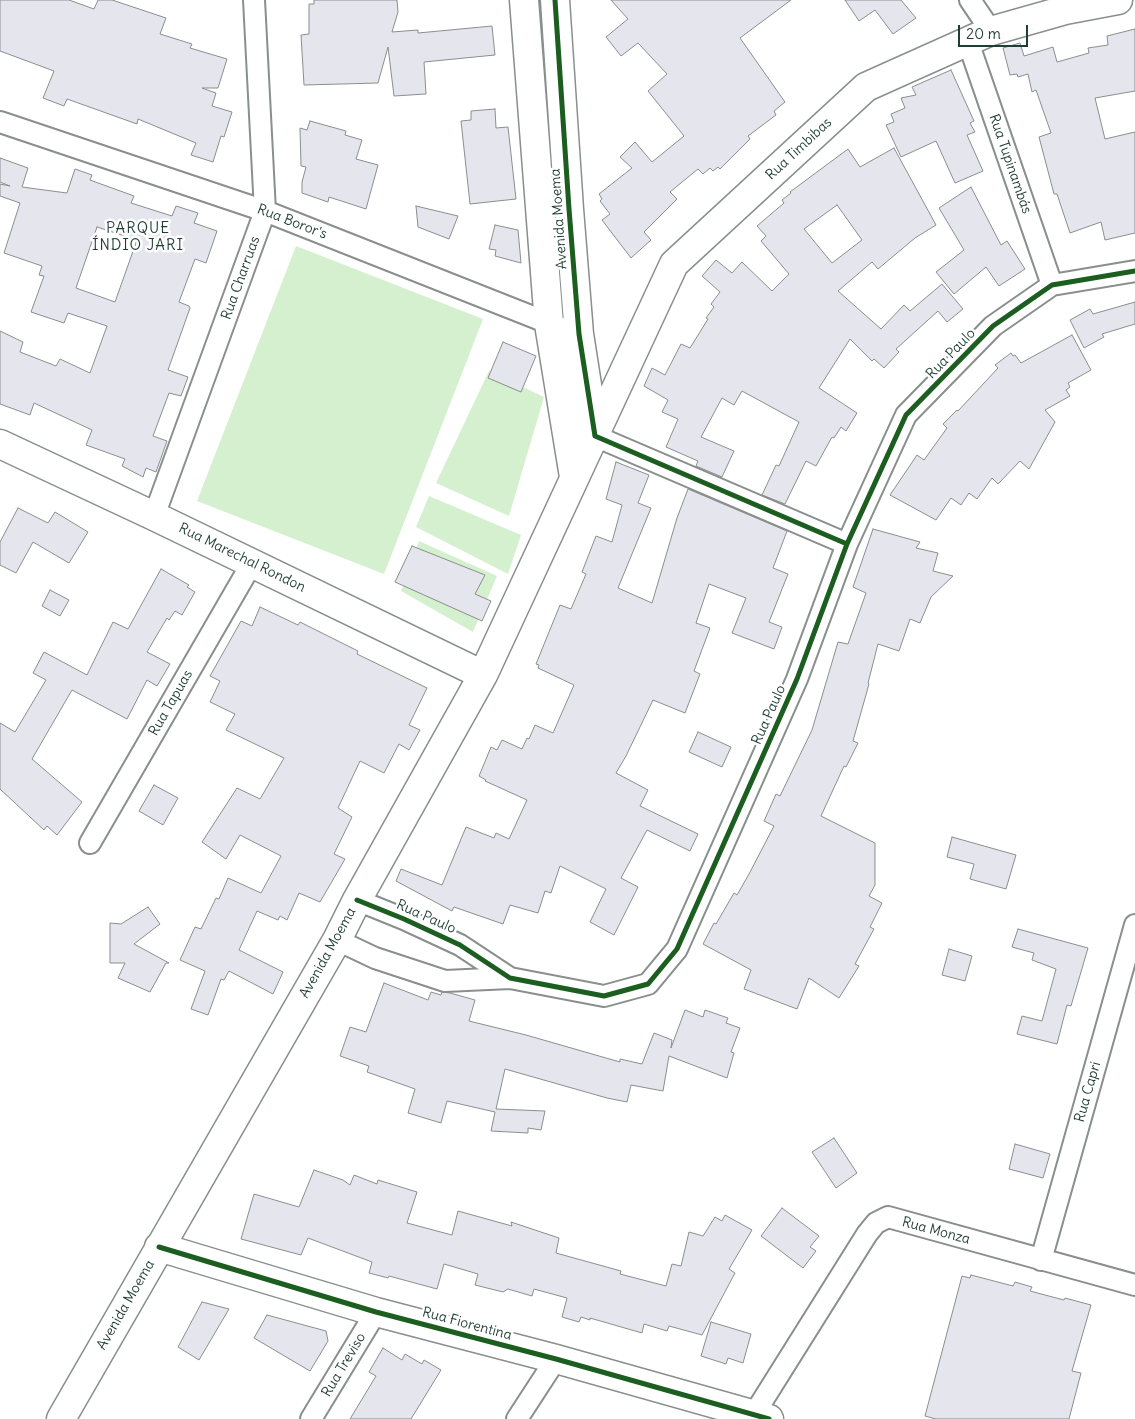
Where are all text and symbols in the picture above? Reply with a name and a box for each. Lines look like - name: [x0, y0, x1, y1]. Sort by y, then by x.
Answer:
- scale bar: [960, 15, 1030, 47]
- text: 20 m: [966, 24, 1001, 43]
- street label: Rua Tupinambás: [985, 112, 1035, 216]
- street label: Rua Timbibas: [763, 114, 835, 184]
- street label: Avenida Moema: [547, 168, 571, 270]
- street label: Rua Boror's: [255, 201, 329, 243]
- district label: PARQUE ÍNDIO JARI: [91, 220, 185, 255]
- street label: Rua Charruas: [218, 234, 264, 322]
- street label: Rua Paulo: [923, 325, 979, 383]
- street label: Rua Marechal Rondon: [176, 520, 308, 596]
- street label: Rua Tapuas: [145, 667, 197, 739]
- street label: Rua Paulo: [748, 683, 790, 747]
- street label: Rua Paulo: [394, 896, 458, 938]
- street label: Avenida Moema: [296, 905, 360, 1001]
- street label: Rua Capri: [1071, 1060, 1105, 1124]
- street label: Rua Monza: [900, 1214, 972, 1248]
- street label: Avenida Moema: [93, 1257, 159, 1353]
- street label: Rua Fiorentina: [420, 1304, 514, 1344]
- street label: Rua Treviso: [318, 1330, 370, 1400]

